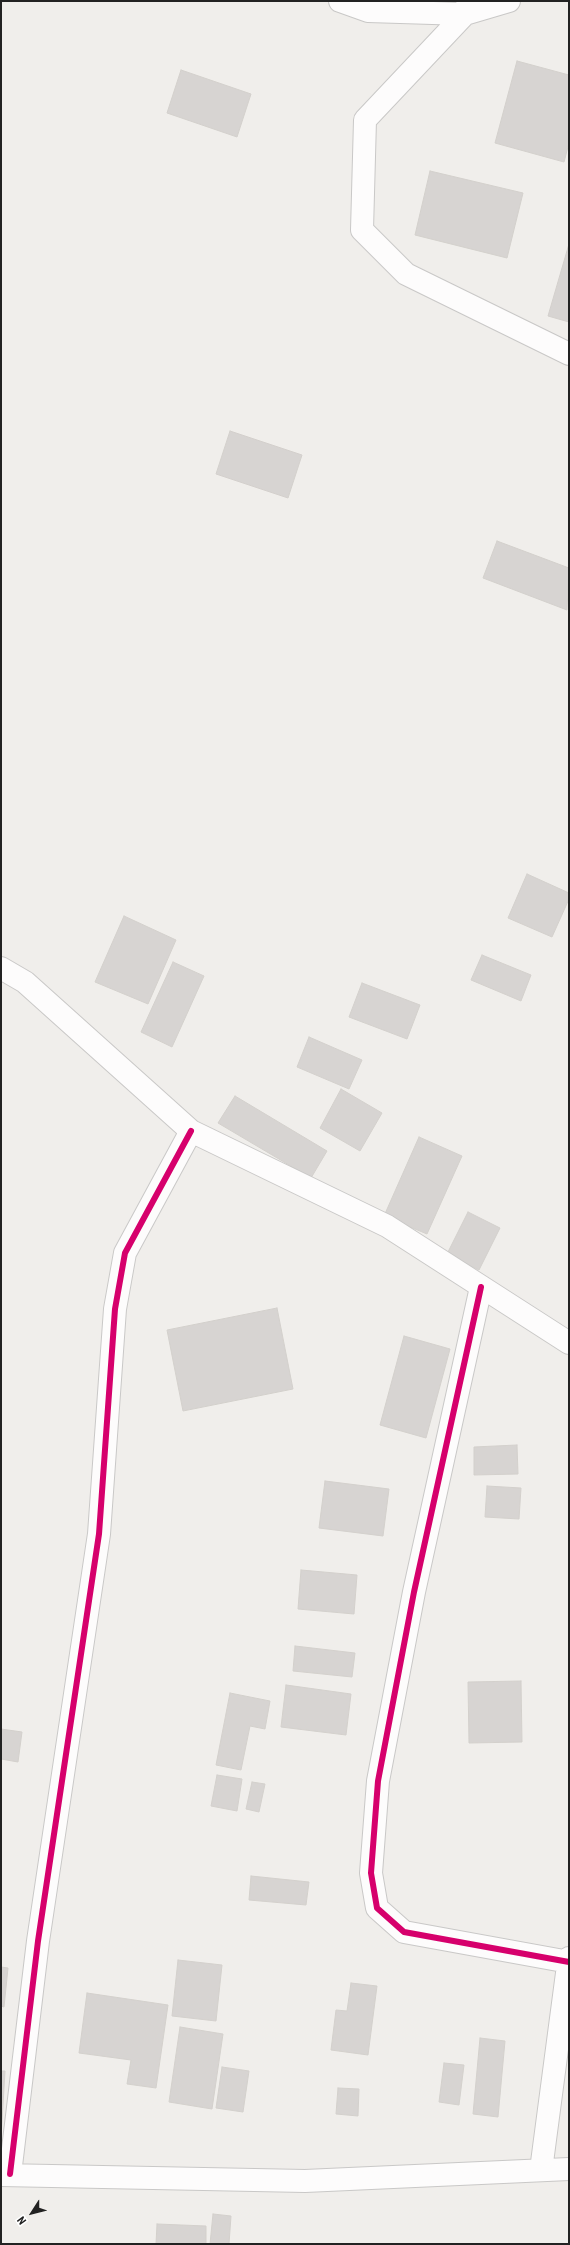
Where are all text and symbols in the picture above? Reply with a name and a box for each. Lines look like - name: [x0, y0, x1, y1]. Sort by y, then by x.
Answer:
- north arrow: [12, 2193, 52, 2233]
- text: N: [15, 2214, 29, 2227]

